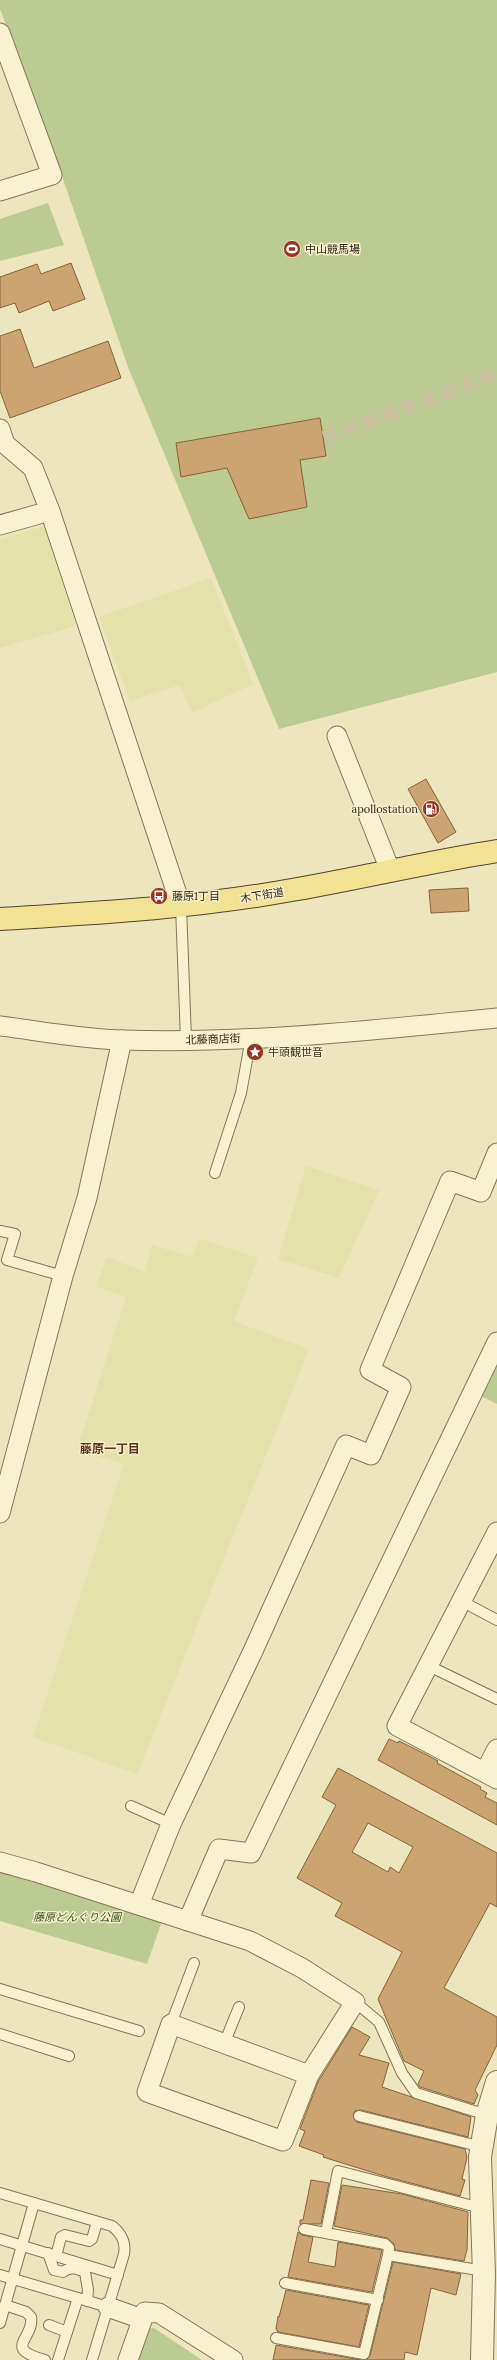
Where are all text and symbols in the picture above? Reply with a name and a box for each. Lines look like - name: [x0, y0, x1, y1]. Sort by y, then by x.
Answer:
- sports icon: 中山競馬場: [282, 239, 302, 259]
- place label: 中山競馬場: [305, 242, 360, 256]
- fuel station icon: apollostation: [421, 799, 441, 819]
- place label: apollostation: [351, 802, 418, 816]
- street label: 木下街道: [239, 885, 285, 905]
- bus stop icon: 藤原1丁目: [149, 886, 169, 906]
- place label: 藤原1丁目: [172, 889, 220, 903]
- street label: 北藤商店街: [185, 1031, 241, 1047]
- place icon: 牛頭観世音: [245, 1042, 265, 1062]
- place label: 牛頭観世音: [268, 1045, 323, 1059]
- district label: 藤原一丁目: [80, 1441, 140, 1456]
- park label: 藤原どんぐり公園: [33, 1910, 123, 1924]

